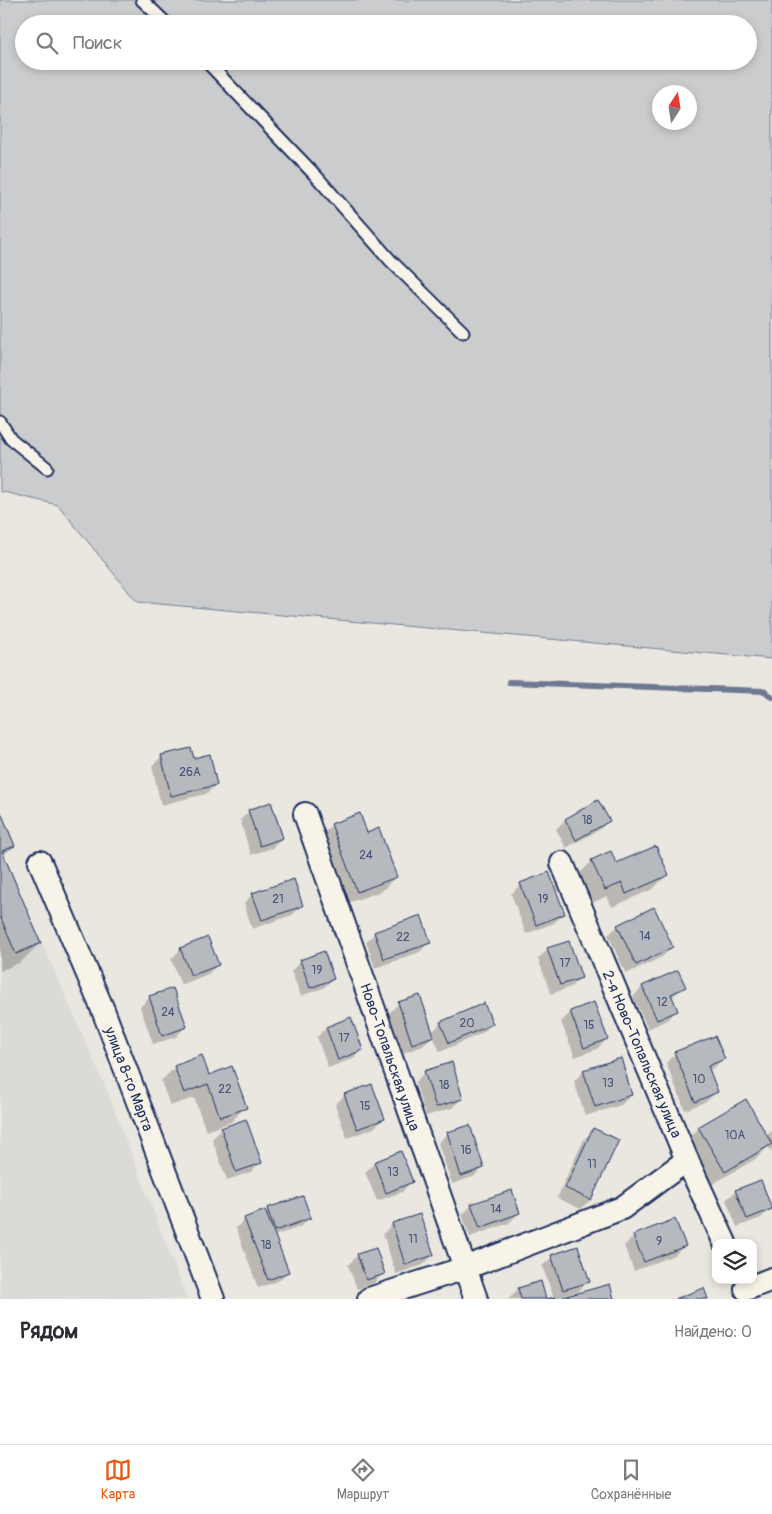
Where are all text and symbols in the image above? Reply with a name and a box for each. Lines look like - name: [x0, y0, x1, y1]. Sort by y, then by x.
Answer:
- search box: [15, 15, 757, 70]
- icon: search: [33, 29, 61, 57]
- text: Поиск: [73, 31, 123, 55]
- north arrow: [652, 85, 697, 130]
- house number: 26А: [179, 765, 201, 780]
- house number: 18: [582, 813, 592, 828]
- house number: 24: [359, 848, 373, 863]
- house number: 21: [272, 892, 284, 907]
- house number: 19: [538, 892, 548, 907]
- house number: 14: [639, 929, 651, 944]
- house number: 22: [396, 930, 410, 945]
- house number: 17: [559, 956, 571, 971]
- house number: 19: [312, 963, 322, 978]
- street label: 2-я Ново-Топальская улица: [598, 968, 686, 1141]
- street label: Ново-Топальская улица: [355, 981, 424, 1134]
- house number: 12: [656, 995, 668, 1010]
- house number: 24: [161, 1005, 175, 1020]
- house number: 20: [460, 1016, 474, 1031]
- house number: 15: [583, 1018, 595, 1033]
- street label: улица 8-го Марта: [100, 1023, 157, 1134]
- house number: 17: [338, 1031, 350, 1046]
- house number: 10: [693, 1072, 705, 1087]
- house number: 13: [602, 1076, 614, 1091]
- house number: 18: [439, 1078, 449, 1093]
- house number: 22: [218, 1082, 232, 1097]
- house number: 15: [359, 1099, 371, 1114]
- house number: 10А: [725, 1128, 746, 1143]
- house number: 16: [460, 1143, 472, 1158]
- house number: 11: [587, 1157, 597, 1172]
- house number: 13: [387, 1165, 399, 1180]
- house number: 14: [490, 1202, 502, 1217]
- house number: 11: [408, 1232, 418, 1247]
- house number: 9: [656, 1234, 662, 1249]
- house number: 18: [261, 1238, 271, 1253]
- map controls: [712, 1239, 757, 1284]
- button: layers: [712, 1239, 757, 1284]
- text: Рядом: [20, 1318, 78, 1345]
- text: Найдено: 0: [674, 1322, 752, 1342]
- tab: Карта: [101, 1456, 135, 1503]
- tab: Маршрут: [337, 1456, 389, 1503]
- tab: Сохранённые: [591, 1456, 671, 1503]

